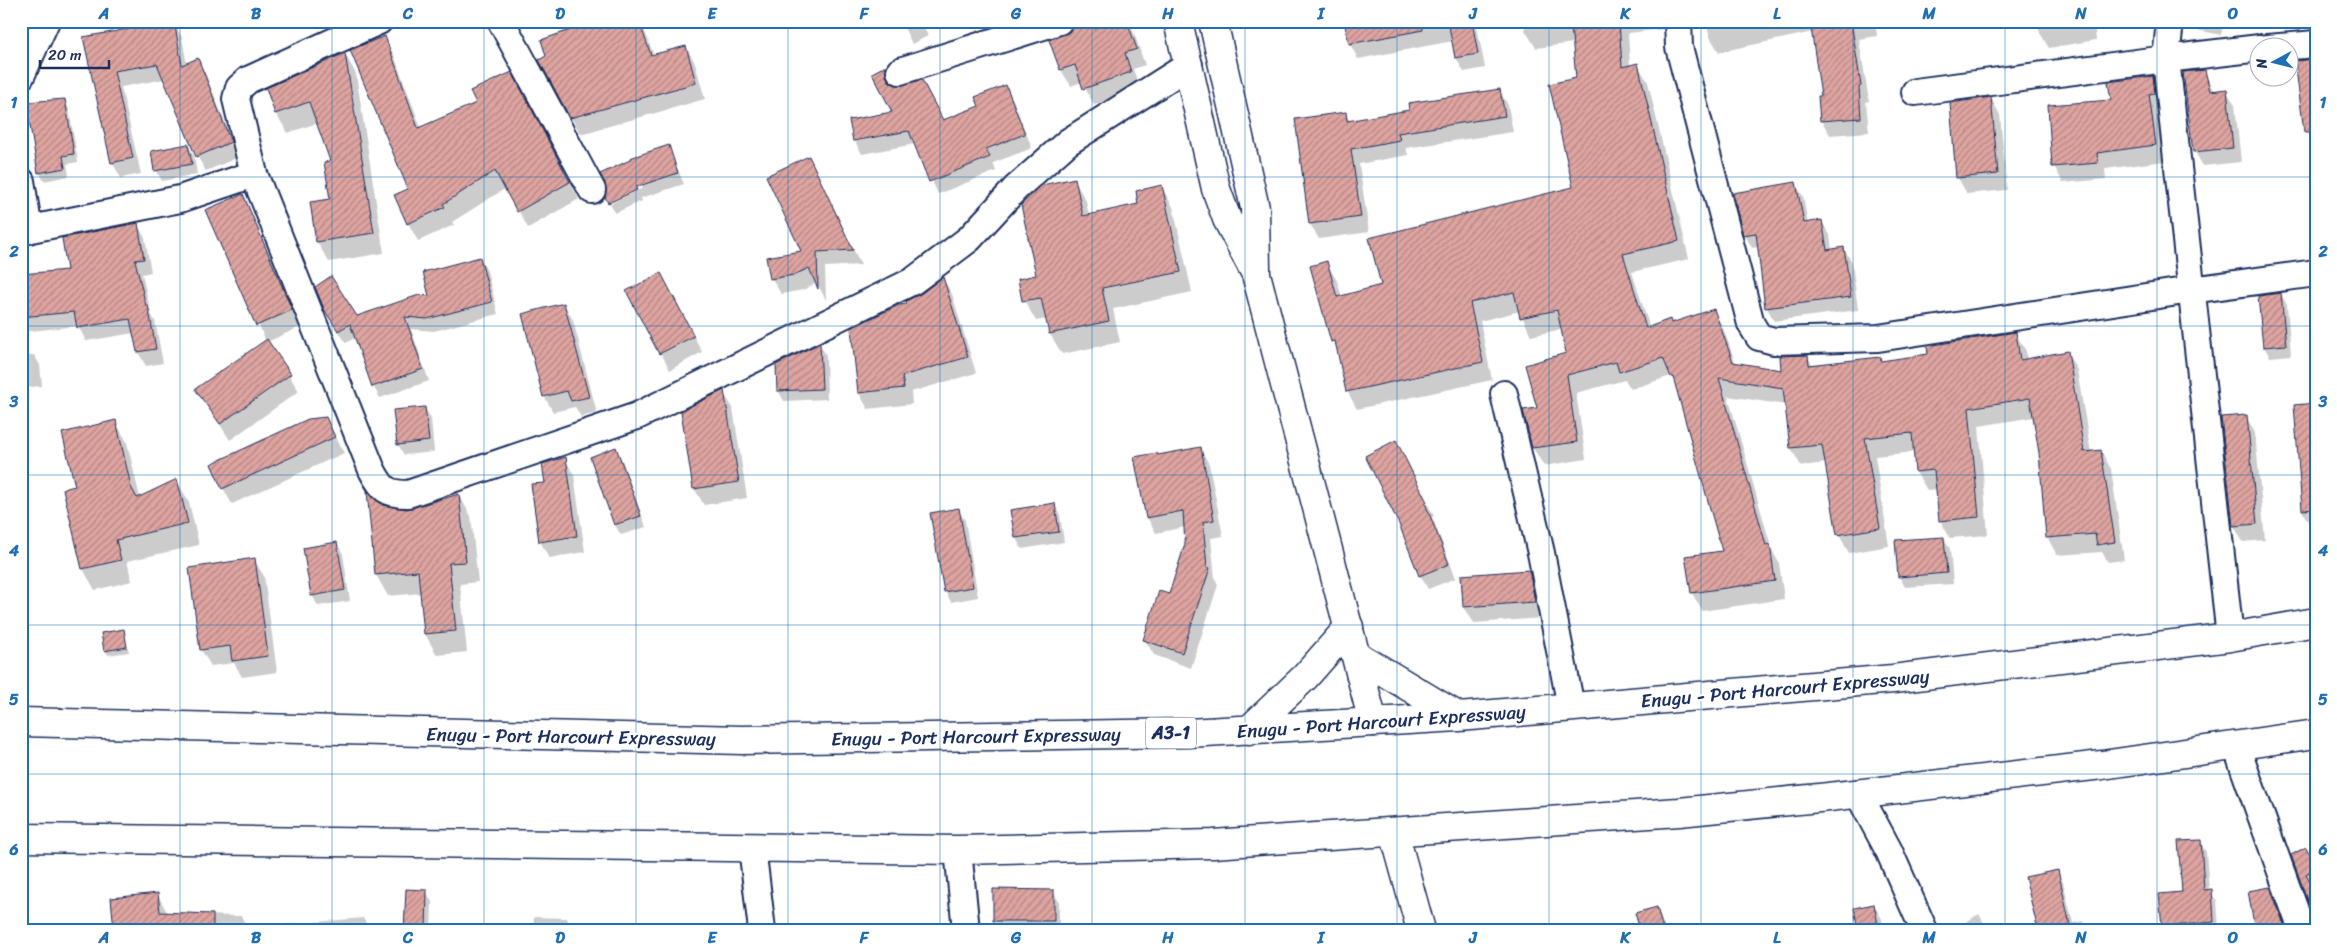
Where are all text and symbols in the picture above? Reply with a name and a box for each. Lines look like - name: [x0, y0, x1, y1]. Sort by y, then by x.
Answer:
- text: A: [98, 0, 109, 28]
- text: B: [251, 0, 262, 28]
- text: C: [402, 0, 414, 28]
- text: D: [555, 0, 565, 28]
- text: E: [708, 0, 718, 28]
- text: F: [859, 0, 870, 28]
- text: G: [1010, 0, 1022, 28]
- text: H: [1161, 0, 1174, 28]
- text: I: [1317, 0, 1326, 28]
- text: J: [1468, 0, 1478, 28]
- text: K: [1619, 0, 1631, 28]
- text: L: [1773, 0, 1781, 28]
- text: M: [1921, 0, 1936, 28]
- text: N: [2074, 0, 2087, 28]
- text: O: [2227, 0, 2239, 28]
- scale bar: [40, 38, 109, 70]
- north arrow: [2250, 38, 2300, 88]
- text: 20 m: [48, 42, 82, 68]
- text: N: [2249, 57, 2275, 71]
- text: 1: [11, 88, 18, 117]
- text: 1: [2320, 88, 2327, 117]
- text: 2: [8, 237, 19, 266]
- text: 2: [2317, 237, 2328, 266]
- text: 3: [9, 387, 19, 416]
- text: 3: [2318, 387, 2328, 416]
- text: 4: [8, 536, 19, 565]
- text: 4: [2317, 536, 2328, 565]
- street label: Enugu - Port Harcourt Expressway: [1639, 659, 1931, 718]
- text: 5: [9, 685, 19, 714]
- text: 5: [2318, 685, 2328, 714]
- street label: Enugu - Port Harcourt Expressway: [1235, 695, 1527, 748]
- street label: Enugu - Port Harcourt Expressway: [426, 717, 716, 756]
- street label: Enugu - Port Harcourt Expressway: [831, 717, 1121, 756]
- road number: A3-1: [1146, 718, 1196, 748]
- text: 6: [8, 835, 19, 864]
- text: 6: [2317, 835, 2328, 864]
- text: A: [98, 923, 109, 951]
- text: B: [251, 923, 262, 951]
- text: C: [402, 923, 414, 951]
- text: D: [555, 923, 565, 951]
- text: E: [708, 923, 718, 951]
- text: F: [859, 923, 870, 951]
- text: G: [1010, 923, 1022, 951]
- text: H: [1161, 923, 1174, 951]
- text: I: [1317, 923, 1326, 951]
- text: J: [1468, 923, 1478, 951]
- text: K: [1619, 923, 1631, 951]
- text: L: [1773, 923, 1781, 951]
- text: M: [1921, 923, 1936, 951]
- text: N: [2074, 923, 2087, 951]
- text: O: [2227, 923, 2239, 951]

